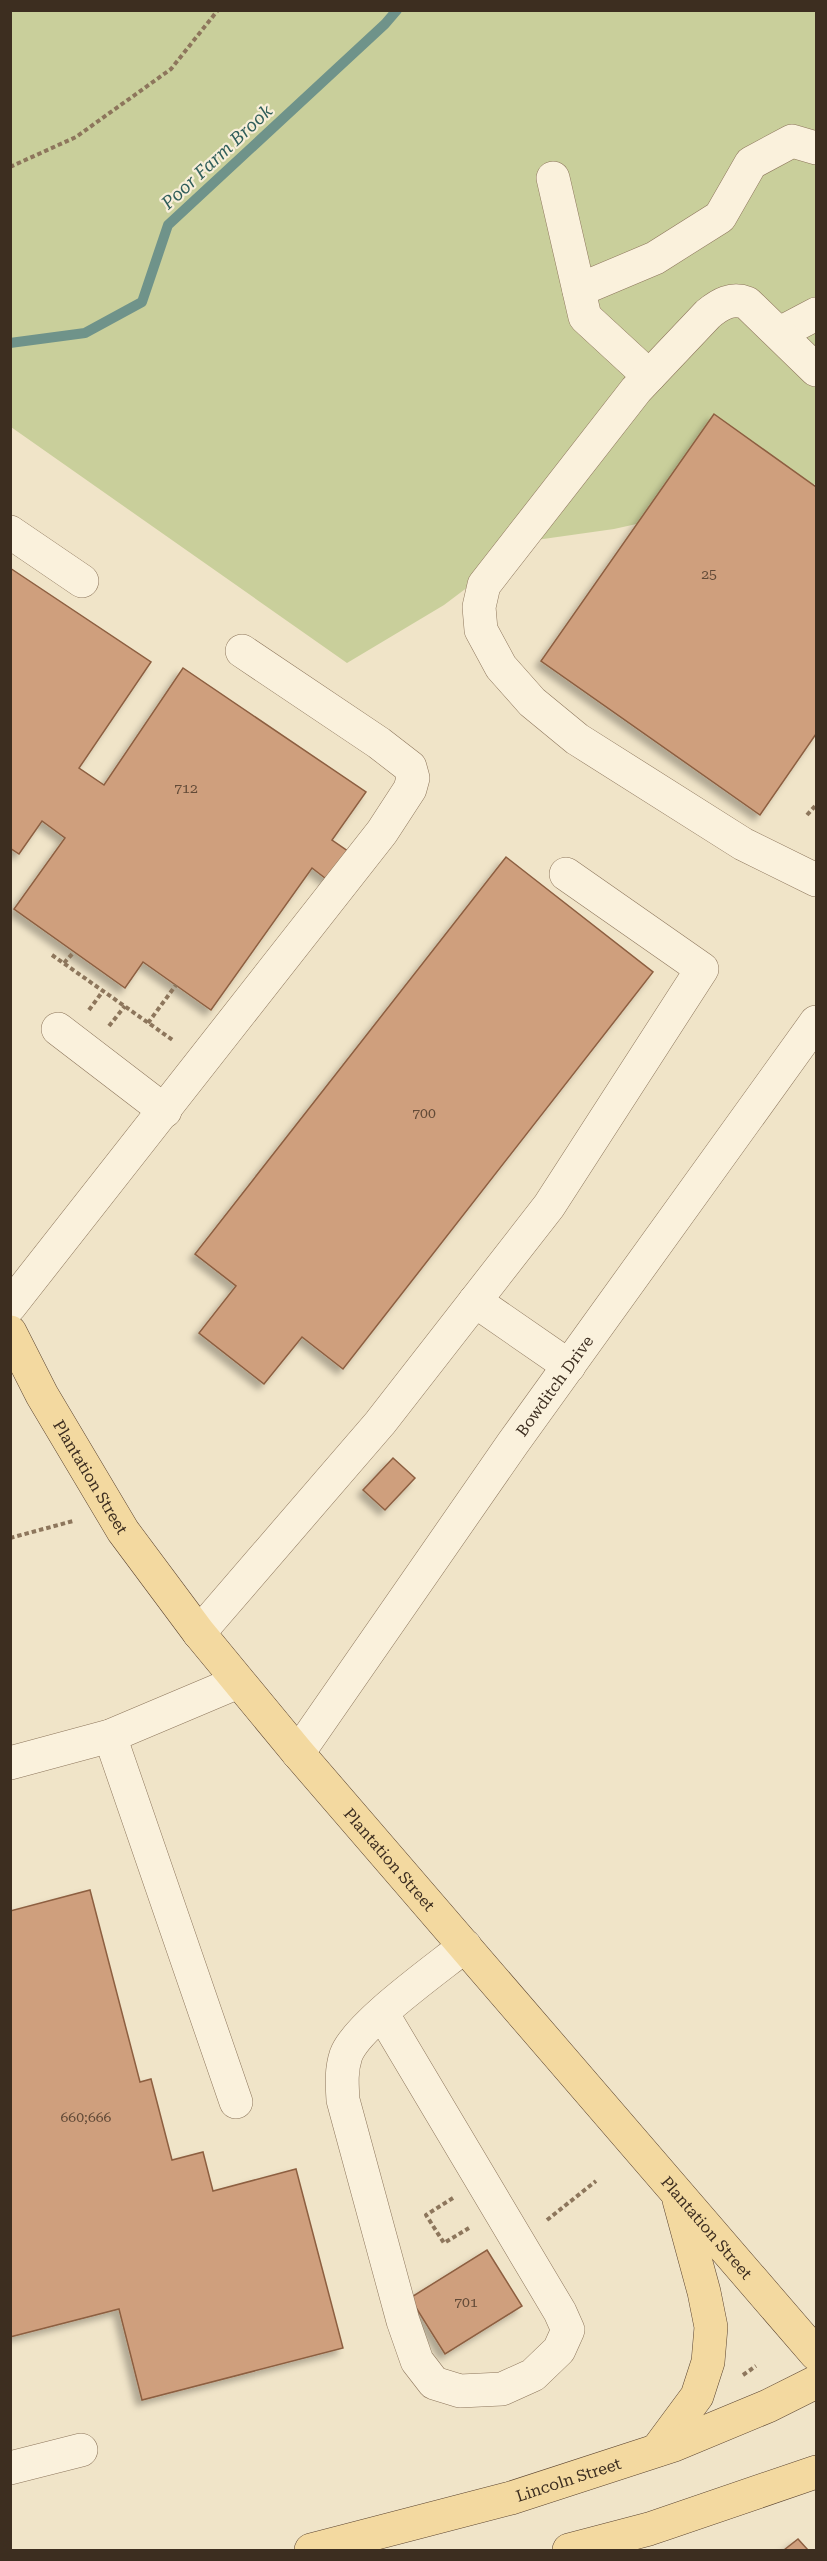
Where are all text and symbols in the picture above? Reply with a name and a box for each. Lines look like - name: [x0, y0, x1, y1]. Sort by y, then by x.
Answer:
- water label: Poor Farm Brook: [156, 100, 276, 214]
- house number: 25: [701, 566, 717, 582]
- house number: 712: [174, 780, 198, 796]
- house number: 700: [412, 1105, 436, 1121]
- street label: Bowditch Drive: [512, 1332, 597, 1440]
- street label: Plantation Street: [49, 1417, 132, 1538]
- street label: Plantation Street: [340, 1804, 439, 1915]
- house number: 660;666: [61, 2109, 112, 2125]
- street label: Plantation Street: [657, 2172, 756, 2283]
- house number: 701: [454, 2294, 478, 2310]
- street label: Lincoln Street: [514, 2454, 624, 2506]

